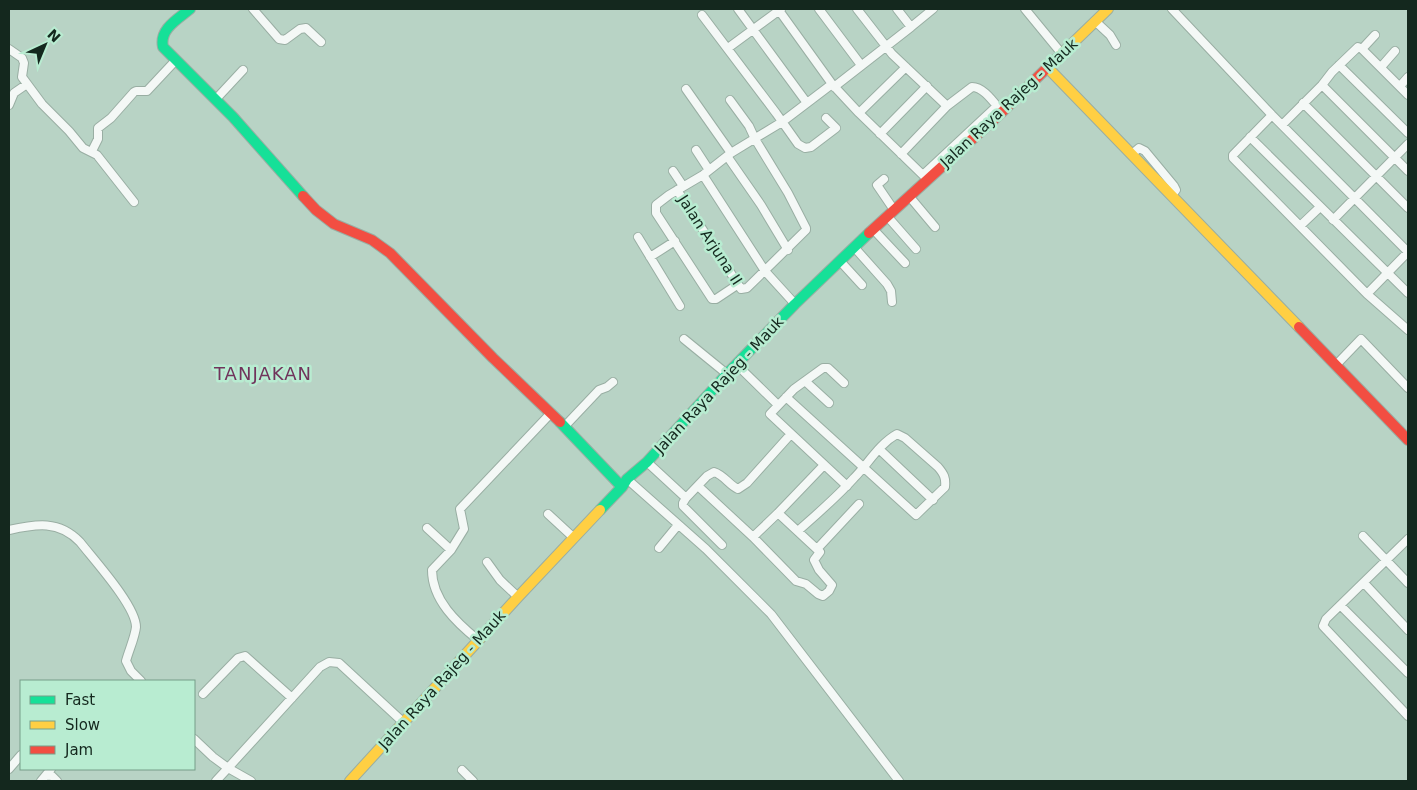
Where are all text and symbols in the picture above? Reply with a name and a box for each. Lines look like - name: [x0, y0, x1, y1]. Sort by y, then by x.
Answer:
- north arrow: [20, 20, 70, 70]
- text: N: [44, 26, 64, 45]
- street label: Jalan Raya Rajeg - Mauk: [936, 35, 1081, 172]
- street label: Jalan Arjuna II: [674, 191, 746, 288]
- street label: Jalan Raya Rajeg - Mauk: [650, 313, 787, 458]
- district label: TANJAKAN: [213, 363, 312, 384]
- street label: Jalan Raya Rajeg - Mauk: [374, 607, 509, 754]
- legend: [20, 680, 195, 770]
- text: Fast: [65, 691, 95, 709]
- text: Slow: [65, 716, 100, 734]
- text: Jam: [64, 741, 93, 759]

